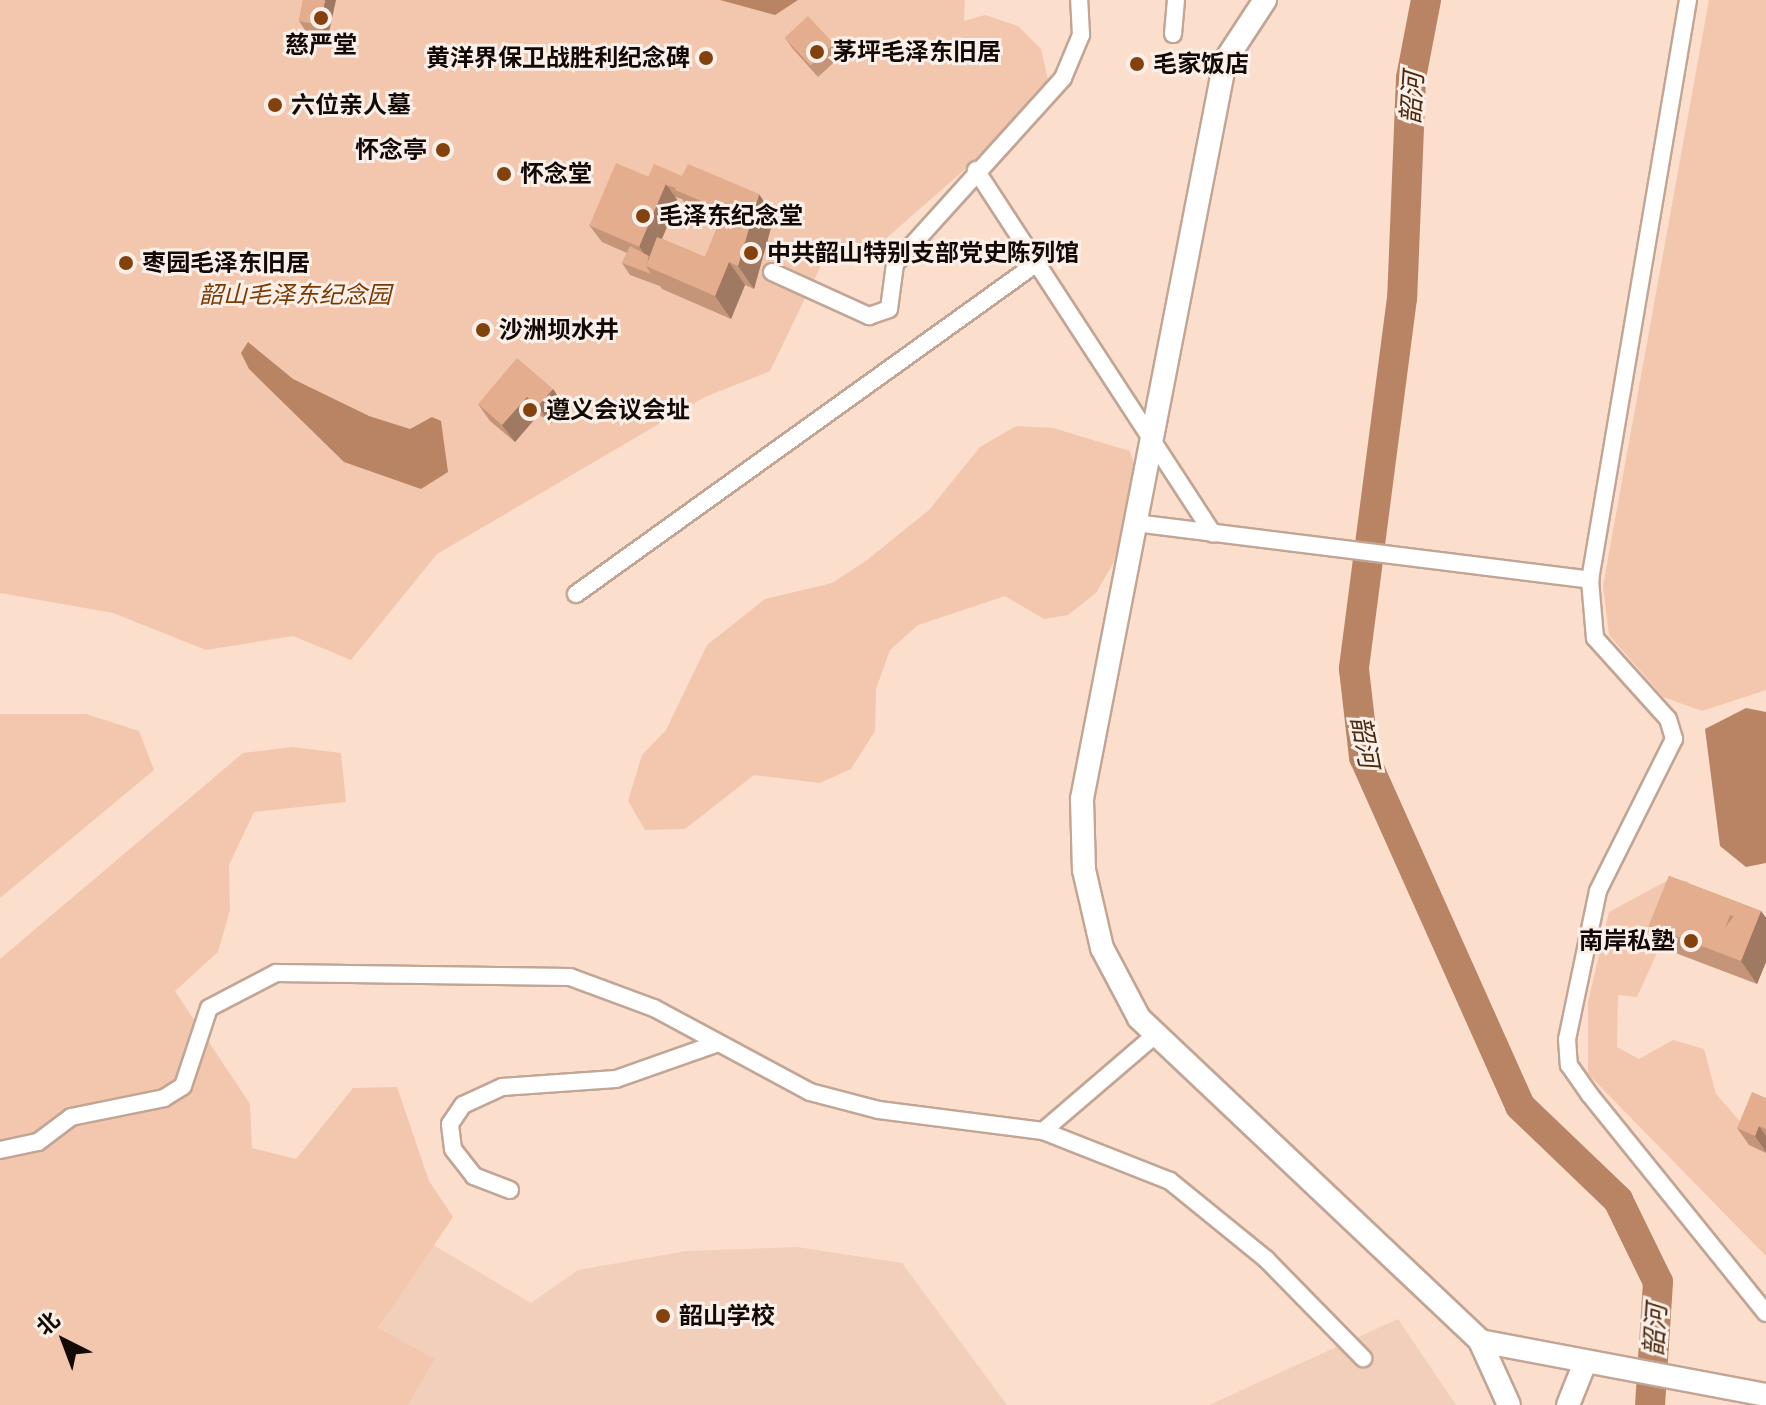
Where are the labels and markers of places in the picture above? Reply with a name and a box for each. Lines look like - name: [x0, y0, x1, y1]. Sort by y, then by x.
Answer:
- marker: 慈严堂: [312, 9, 330, 27]
- place label: 慈严堂: [285, 31, 357, 59]
- place label: 茅坪毛泽东旧居: [833, 38, 1001, 66]
- marker: 茅坪毛泽东旧居: [808, 43, 826, 61]
- place label: 黄洋界保卫战胜利纪念碑: [426, 44, 690, 72]
- marker: 黄洋界保卫战胜利纪念碑: [697, 49, 715, 67]
- place label: 毛家饭店: [1153, 50, 1249, 78]
- marker: 毛家饭店: [1128, 55, 1146, 73]
- place label: 六位亲人墓: [291, 91, 411, 119]
- marker: 六位亲人墓: [266, 96, 284, 114]
- place label: 怀念亭: [355, 136, 427, 164]
- marker: 怀念亭: [434, 141, 452, 159]
- place label: 怀念堂: [520, 160, 592, 188]
- marker: 怀念堂: [495, 165, 513, 183]
- place label: 毛泽东纪念堂: [659, 202, 803, 230]
- marker: 毛泽东纪念堂: [634, 207, 652, 225]
- place label: 中共韶山特别支部党史陈列馆: [767, 239, 1079, 267]
- marker: 中共韶山特别支部党史陈列馆: [742, 244, 760, 262]
- place label: 枣园毛泽东旧居: [142, 249, 310, 277]
- marker: 枣园毛泽东旧居: [117, 254, 135, 272]
- place label: 沙洲坝水井: [499, 316, 619, 344]
- marker: 沙洲坝水井: [474, 321, 492, 339]
- place label: 遵义会议会址: [546, 396, 690, 424]
- marker: 遵义会议会址: [521, 401, 539, 419]
- place label: 南岸私塾: [1579, 927, 1675, 955]
- marker: 南岸私塾: [1682, 932, 1700, 950]
- place label: 韶山学校: [679, 1302, 775, 1330]
- marker: 韶山学校: [654, 1307, 672, 1325]

